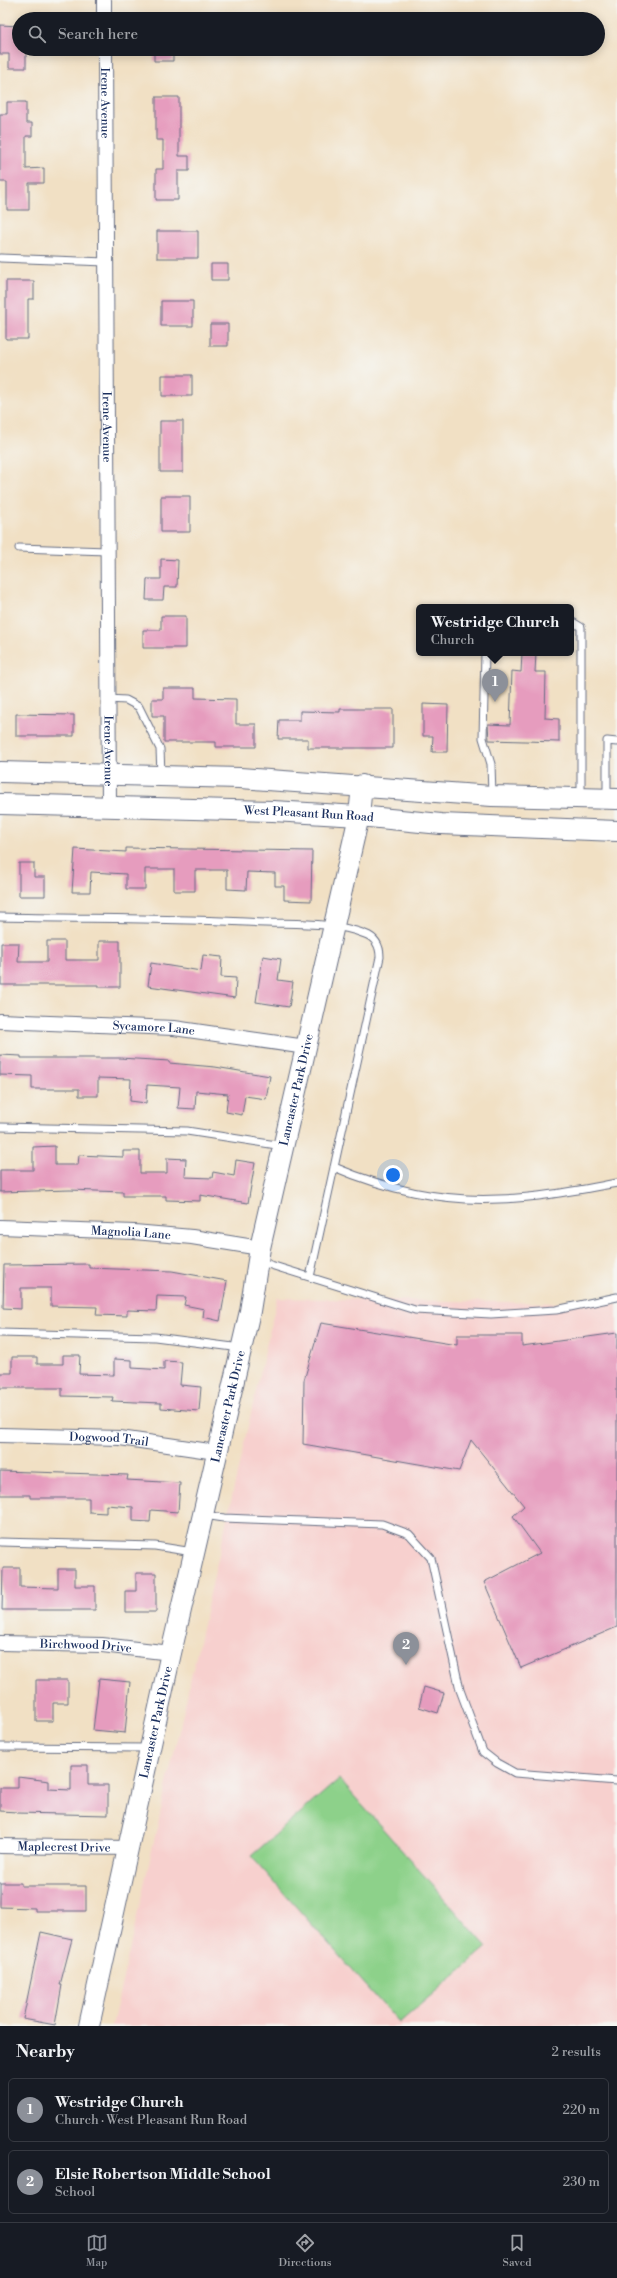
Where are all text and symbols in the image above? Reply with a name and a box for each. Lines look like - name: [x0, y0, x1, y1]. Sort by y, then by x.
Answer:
- search box: [12, 12, 605, 56]
- icon: search: [26, 23, 48, 45]
- text: Search here: [58, 25, 138, 44]
- street label: Irene Avenue: [97, 67, 112, 139]
- street label: Irene Avenue: [99, 391, 114, 463]
- popup: [416, 604, 574, 656]
- text: Westridge Church: [431, 613, 559, 632]
- text: Church: [431, 632, 474, 648]
- pin: 1: [482, 669, 508, 702]
- street label: Irene Avenue: [101, 715, 116, 787]
- street label: West Pleasant Run Road: [243, 803, 375, 825]
- street label: Sycamore Lane: [112, 1019, 196, 1039]
- street label: Lancaster Park Drive: [277, 1032, 317, 1147]
- your location: [383, 1165, 403, 1185]
- street label: Magnolia Lane: [91, 1223, 171, 1243]
- street label: Lancaster Park Drive: [208, 1349, 249, 1464]
- street label: Dogwood Trail: [69, 1430, 150, 1450]
- pin: 2: [393, 1632, 419, 1665]
- street label: Birchwood Drive: [39, 1637, 133, 1656]
- street label: Lancaster Park Drive: [137, 1665, 176, 1780]
- street label: Maplecrest Drive: [17, 1839, 111, 1856]
- text: Nearby: [16, 2041, 75, 2063]
- text: 2 results: [552, 2044, 601, 2060]
- text: Westridge Church: [55, 2093, 184, 2112]
- text: 1: [27, 2102, 33, 2118]
- text: 220 m: [562, 2102, 600, 2118]
- text: Church · West Pleasant Run Road: [55, 2112, 247, 2128]
- text: Elsie Robertson Middle School: [55, 2165, 271, 2184]
- text: 2: [26, 2174, 34, 2190]
- text: 230 m: [563, 2174, 600, 2190]
- text: School: [55, 2184, 95, 2200]
- tab: Map: [86, 2232, 108, 2270]
- tab: Directions: [279, 2232, 332, 2270]
- tab: Saved: [503, 2232, 531, 2270]

